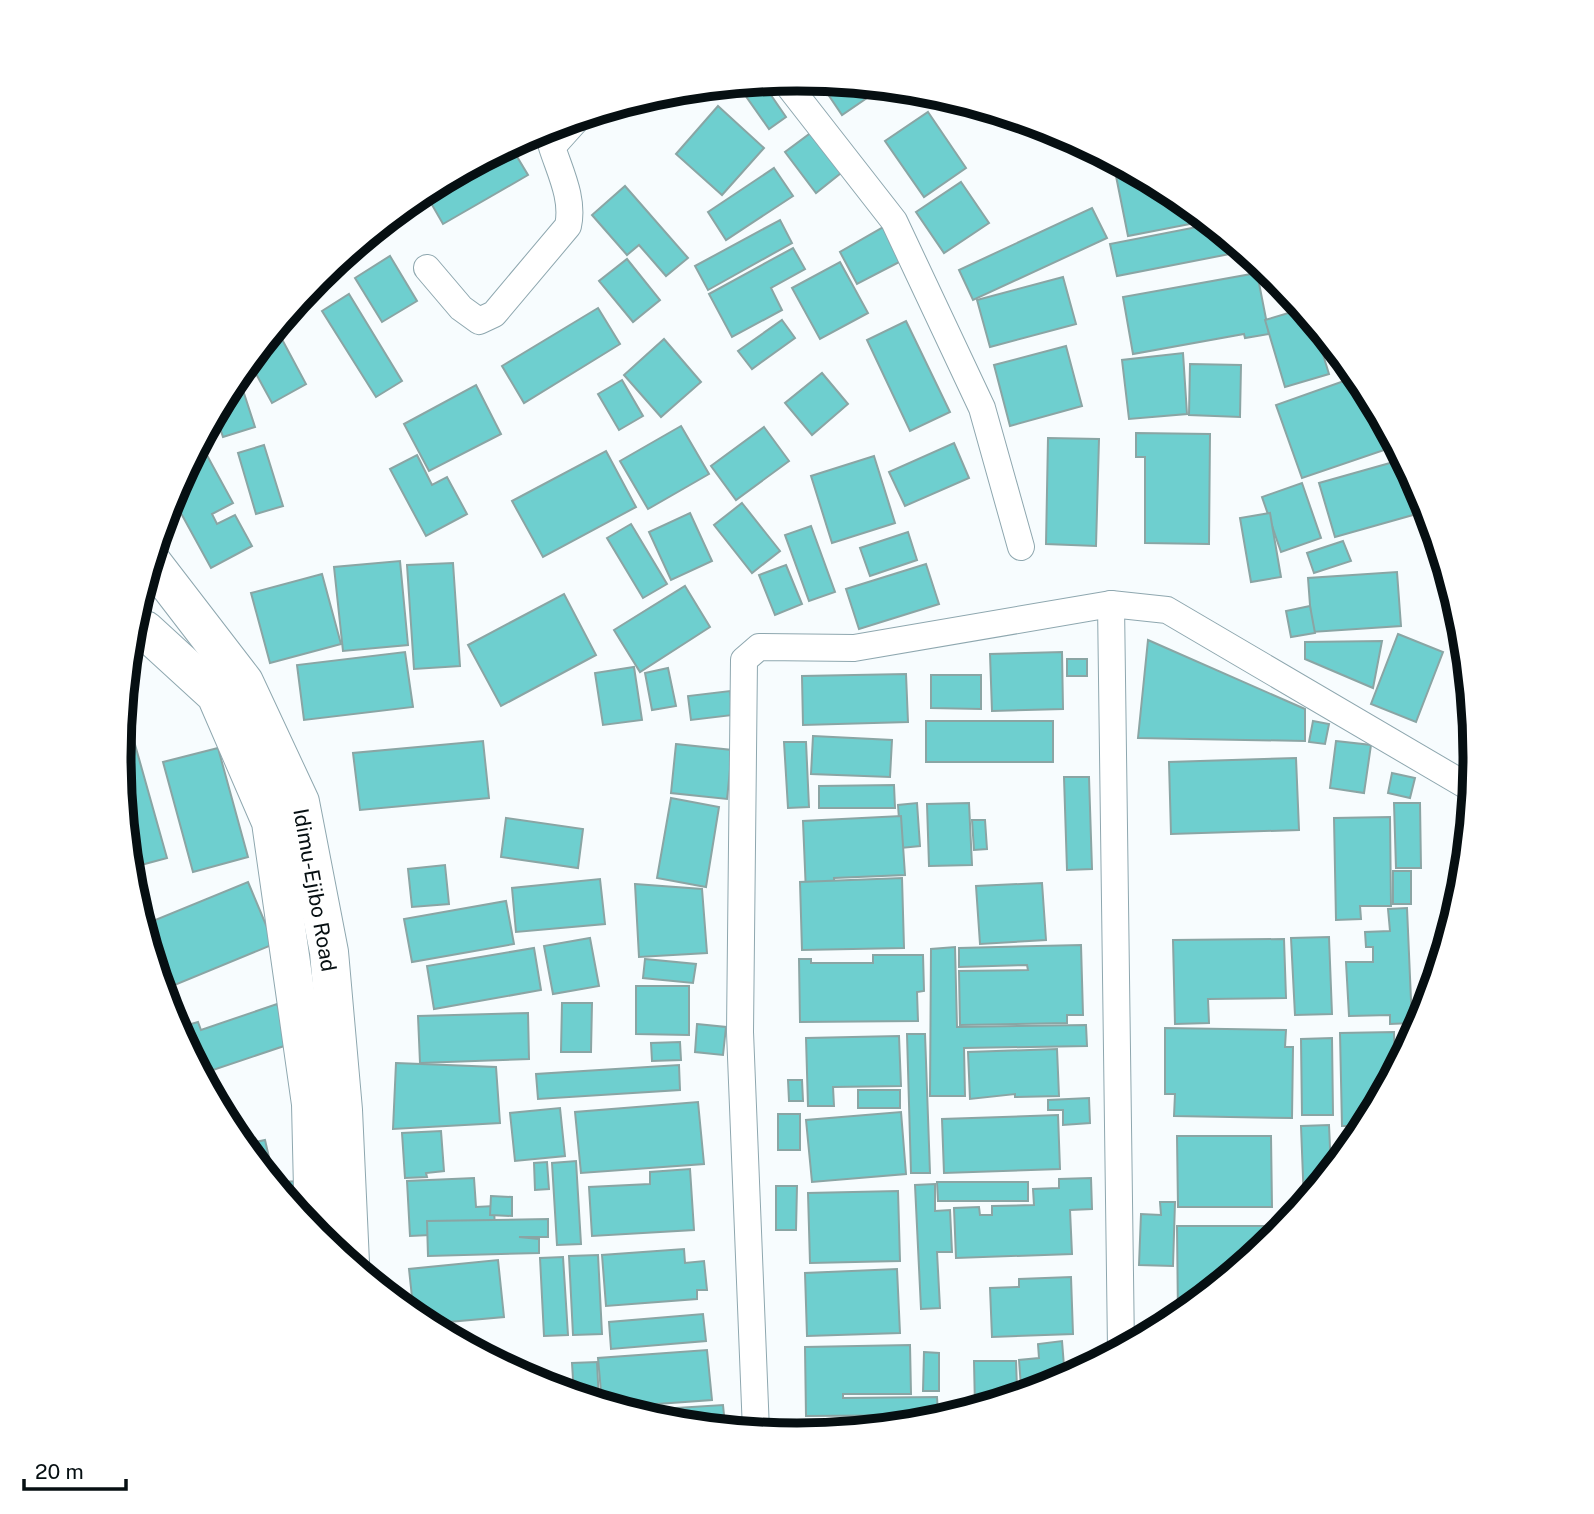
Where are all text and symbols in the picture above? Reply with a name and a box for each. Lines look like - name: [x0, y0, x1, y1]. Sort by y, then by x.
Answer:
- street label: Idimu-Ejibo Road: [288, 806, 342, 974]
- scale bar: [24, 1448, 126, 1492]
- text: 20 m: [35, 1459, 84, 1484]

